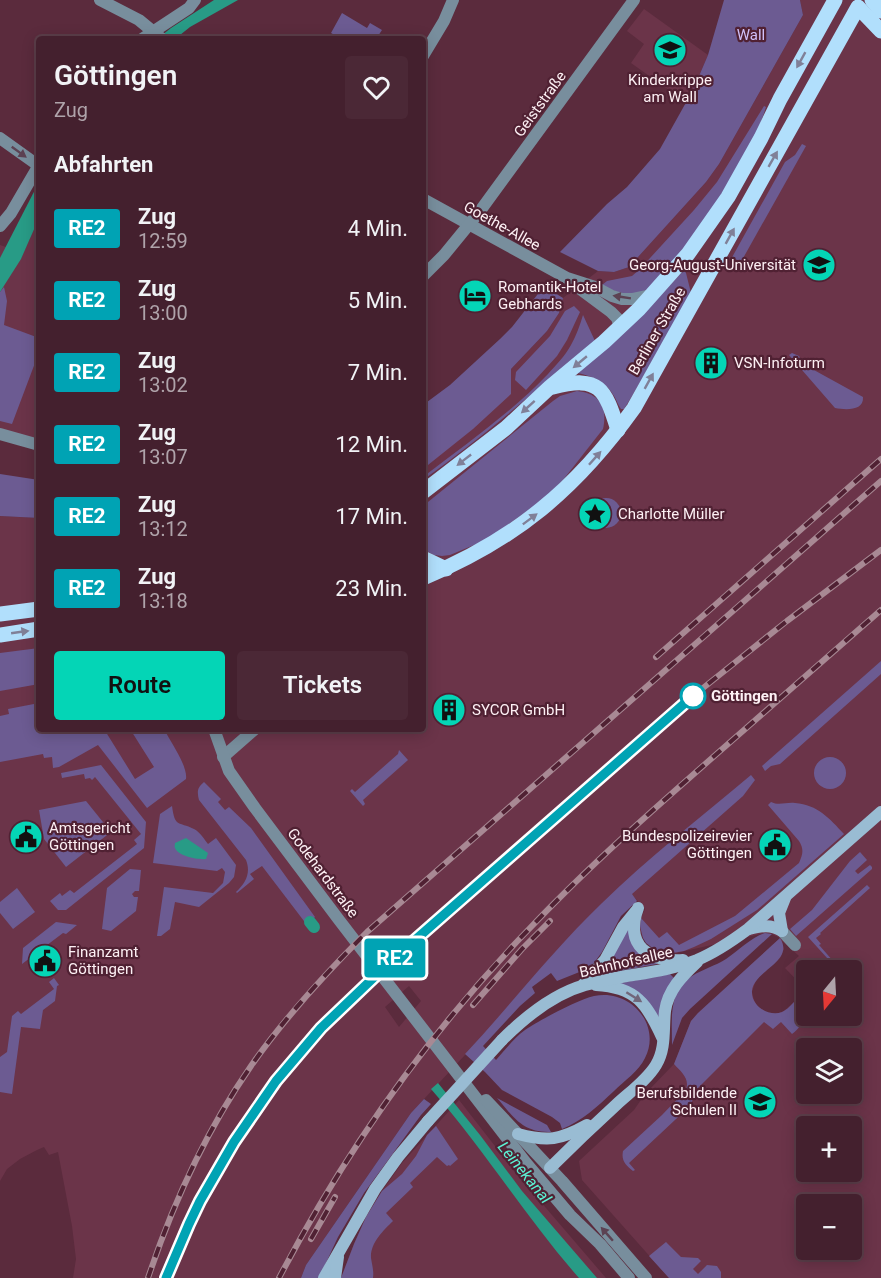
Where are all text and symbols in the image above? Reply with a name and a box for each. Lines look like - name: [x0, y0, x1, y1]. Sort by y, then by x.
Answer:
- park label: Wall: [737, 26, 765, 44]
- school or university icon: Kinderkrippe am Wall: [652, 32, 688, 68]
- one-way arrow: [796, 52, 807, 68]
- button: heart: [345, 56, 408, 119]
- text: Göttingen: [54, 59, 177, 92]
- street label: Geiststraße: [510, 68, 570, 140]
- place label: Kinderkrippe am Wall: [628, 71, 712, 106]
- text: Zug: [54, 98, 88, 122]
- one-way arrow: [11, 146, 27, 158]
- one-way arrow: [768, 151, 779, 167]
- text: Abfahrten: [54, 152, 153, 177]
- street label: Goethe-Allee: [460, 198, 544, 254]
- text: Zug: [138, 204, 176, 229]
- text: RE2: [68, 216, 106, 240]
- text: 4 Min.: [348, 216, 408, 241]
- one-way arrow: [725, 228, 735, 245]
- text: 12:59: [138, 229, 188, 253]
- school or university icon: Georg-August-Universität: [801, 247, 837, 283]
- place label: Georg-August-Universität: [629, 256, 796, 274]
- text: Zug: [138, 276, 176, 301]
- hotel icon: Romantik-Hotel Gebhards: [457, 278, 493, 314]
- place label: Romantik-Hotel Gebhards: [498, 278, 601, 313]
- street label: Berliner Straße: [625, 284, 689, 378]
- text: RE2: [68, 288, 106, 312]
- text: 5 Min.: [348, 288, 408, 313]
- one-way arrow: [613, 293, 632, 302]
- text: 13:00: [138, 301, 188, 325]
- building icon: VSN-Infoturm: [693, 345, 729, 381]
- text: Zug: [138, 348, 176, 373]
- place label: VSN-Infoturm: [734, 354, 825, 372]
- one-way arrow: [573, 355, 588, 368]
- text: RE2: [68, 360, 106, 384]
- text: 7 Min.: [348, 360, 408, 385]
- one-way arrow: [644, 372, 654, 389]
- text: 13:02: [138, 373, 188, 397]
- one-way arrow: [521, 400, 536, 413]
- text: Zug: [138, 420, 176, 445]
- text: RE2: [68, 432, 106, 456]
- text: 12 Min.: [335, 432, 408, 457]
- text: 13:07: [138, 445, 188, 469]
- one-way arrow: [588, 451, 601, 466]
- one-way arrow: [457, 453, 472, 465]
- text: Zug: [138, 492, 176, 517]
- place icon: Charlotte Müller: [577, 496, 613, 532]
- text: RE2: [68, 504, 106, 528]
- text: 17 Min.: [335, 504, 408, 529]
- place label: Charlotte Müller: [618, 505, 725, 523]
- one-way arrow: [522, 513, 537, 525]
- text: 13:12: [138, 517, 188, 541]
- text: Zug: [138, 564, 176, 589]
- text: RE2: [68, 576, 106, 600]
- text: 23 Min.: [335, 576, 408, 601]
- text: 13:18: [138, 589, 188, 613]
- one-way arrow: [10, 627, 29, 636]
- button: Route: [54, 651, 225, 720]
- button: Tickets: [237, 651, 408, 720]
- marker: Göttingen: [680, 683, 706, 709]
- place label: Göttingen: [711, 687, 777, 705]
- building icon: SYCOR GmbH: [431, 692, 467, 728]
- place label: SYCOR GmbH: [472, 701, 565, 719]
- public building icon: Amtsgericht Göttingen: [8, 819, 44, 855]
- place label: Amtsgericht Göttingen: [49, 819, 131, 854]
- street label: Godehardstraße: [283, 825, 363, 921]
- place label: Bundespolizeirevier Göttingen: [622, 827, 752, 862]
- public building icon: Bundespolizeirevier Göttingen: [757, 827, 793, 863]
- line badge: RE2: [360, 938, 430, 978]
- public building icon: Finanzamt Göttingen: [27, 943, 63, 979]
- place label: Finanzamt Göttingen: [68, 943, 138, 978]
- street label: Bahnhofsallee: [578, 943, 674, 981]
- text: RE2: [376, 946, 414, 970]
- north arrow: [796, 960, 862, 1026]
- map controls: [796, 960, 862, 1260]
- one-way arrow: [626, 991, 642, 1002]
- button: layers: [796, 1038, 862, 1104]
- place label: Berufsbildende Schulen II: [637, 1084, 737, 1119]
- school or university icon: Berufsbildende Schulen II: [742, 1084, 778, 1120]
- button: +: [796, 1116, 862, 1182]
- water label: Leinekanal: [494, 1137, 556, 1207]
- button: −: [796, 1194, 862, 1260]
- one-way arrow: [601, 1226, 614, 1242]

